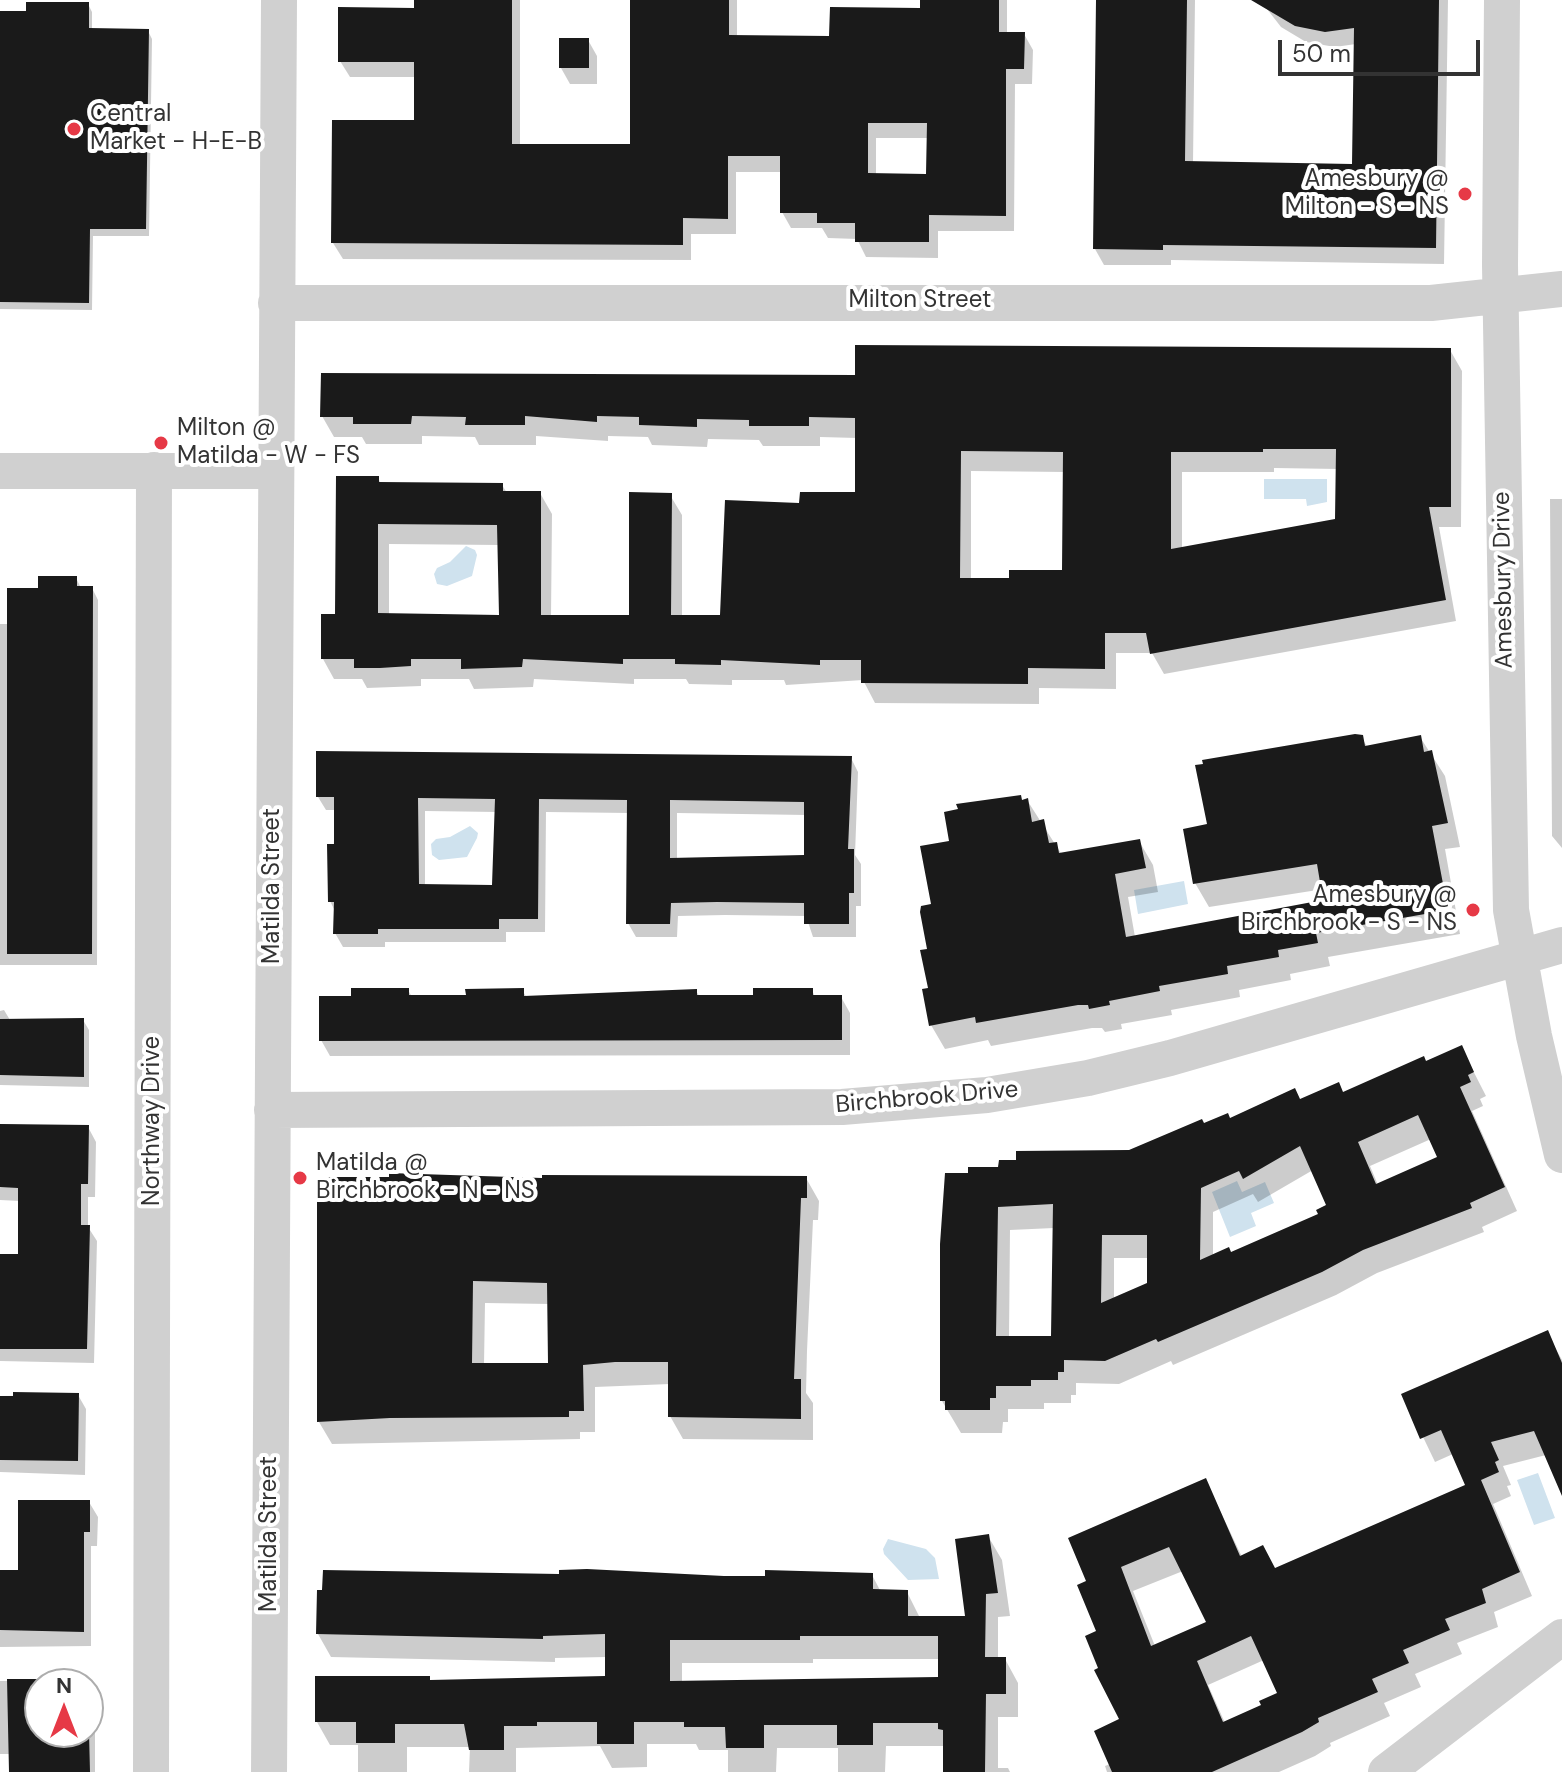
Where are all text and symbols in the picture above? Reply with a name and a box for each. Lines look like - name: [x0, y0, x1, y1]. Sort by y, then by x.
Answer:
- scale bar: [1282, 24, 1484, 74]
- text: 50 m: [1292, 38, 1351, 69]
- place label: Central Market - H-E-B: [90, 101, 262, 157]
- marker: Central Market - H-E-B: [65, 120, 83, 138]
- place label: Amesbury @ Milton - S - NS: [1285, 166, 1449, 222]
- marker: Amesbury @ Milton - S - NS: [1456, 185, 1474, 203]
- street label: Milton Street: [849, 287, 991, 315]
- place label: Milton @ Matilda - W - FS: [177, 415, 360, 471]
- marker: Milton @ Matilda - W - FS: [152, 434, 170, 452]
- street label: Amesbury Drive: [1488, 491, 1520, 669]
- street label: Matilda Street: [259, 808, 287, 964]
- place label: Amesbury @ Birchbrook - S - NS: [1241, 882, 1457, 938]
- marker: Amesbury @ Birchbrook - S - NS: [1464, 901, 1482, 919]
- street label: Northway Drive: [139, 1036, 167, 1206]
- street label: Birchbrook Drive: [834, 1076, 1020, 1120]
- place label: Matilda @ Birchbrook - N - NS: [316, 1150, 535, 1206]
- marker: Matilda @ Birchbrook - N - NS: [291, 1169, 309, 1187]
- street label: Matilda Street: [256, 1456, 284, 1612]
- north arrow: [24, 1668, 104, 1748]
- text: N: [56, 1671, 72, 1700]

